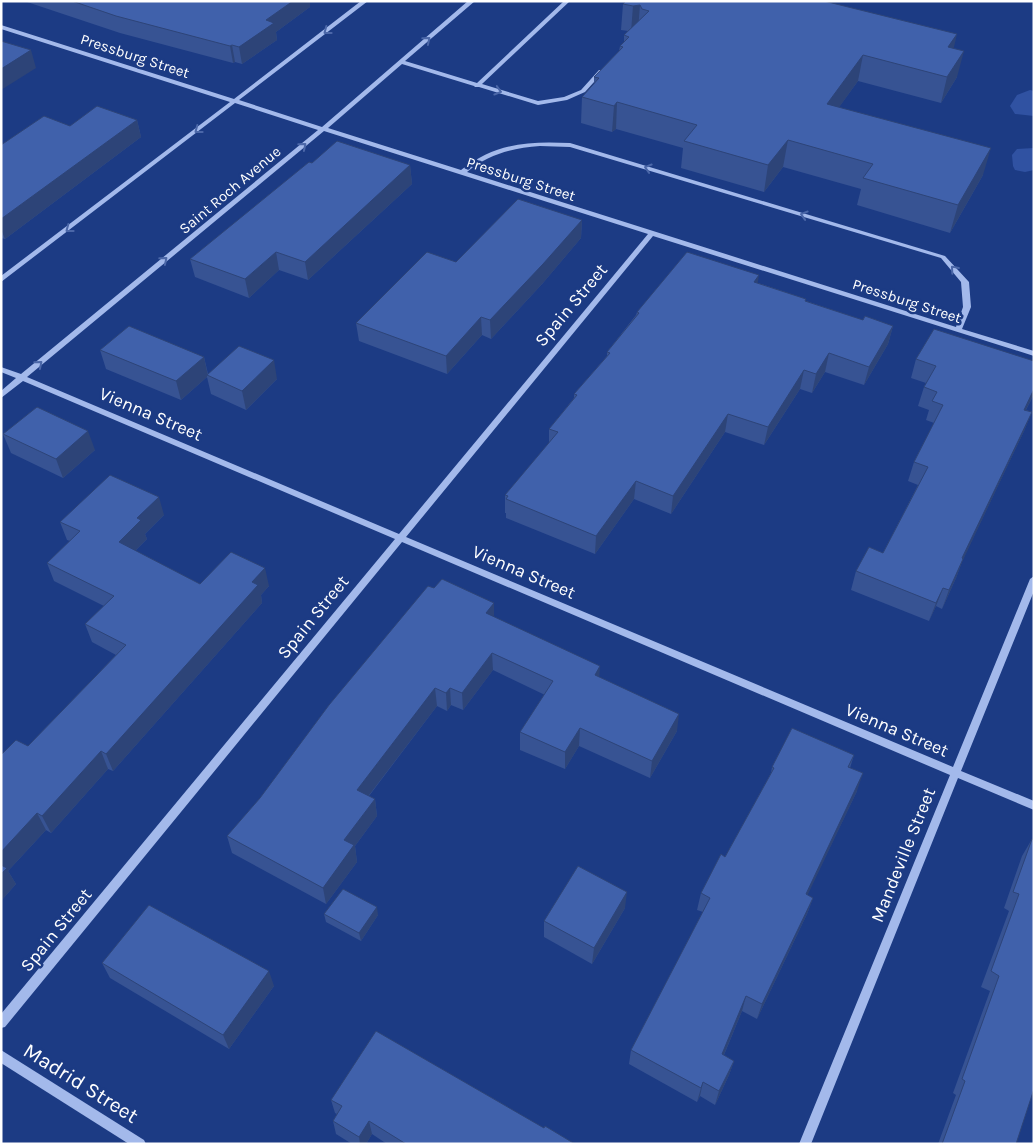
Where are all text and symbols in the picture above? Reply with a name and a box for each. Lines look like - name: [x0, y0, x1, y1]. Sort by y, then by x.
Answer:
- one-way arrow: [323, 25, 333, 34]
- street label: Pressburg Street: [78, 30, 192, 82]
- one-way arrow: [421, 37, 430, 46]
- one-way arrow: [493, 86, 501, 96]
- one-way arrow: [195, 124, 204, 132]
- street label: Saint Roch Avenue: [176, 142, 284, 238]
- one-way arrow: [297, 143, 306, 151]
- street label: Pressburg Street: [464, 153, 578, 205]
- one-way arrow: [645, 164, 653, 174]
- one-way arrow: [800, 210, 808, 220]
- one-way arrow: [66, 223, 75, 231]
- one-way arrow: [158, 258, 167, 266]
- street label: Spain Street: [530, 259, 612, 351]
- one-way arrow: [951, 266, 960, 275]
- street label: Pressburg Street: [850, 275, 964, 327]
- one-way arrow: [33, 360, 42, 369]
- street label: Vienna Street: [96, 382, 206, 446]
- street label: Vienna Street: [469, 540, 579, 604]
- street label: Spain Street: [273, 571, 354, 663]
- street label: Vienna Street: [842, 698, 952, 762]
- street label: Mandeville Street: [866, 784, 940, 926]
- street label: Spain Street: [16, 884, 97, 976]
- street label: Madrid Street: [19, 1038, 143, 1128]

